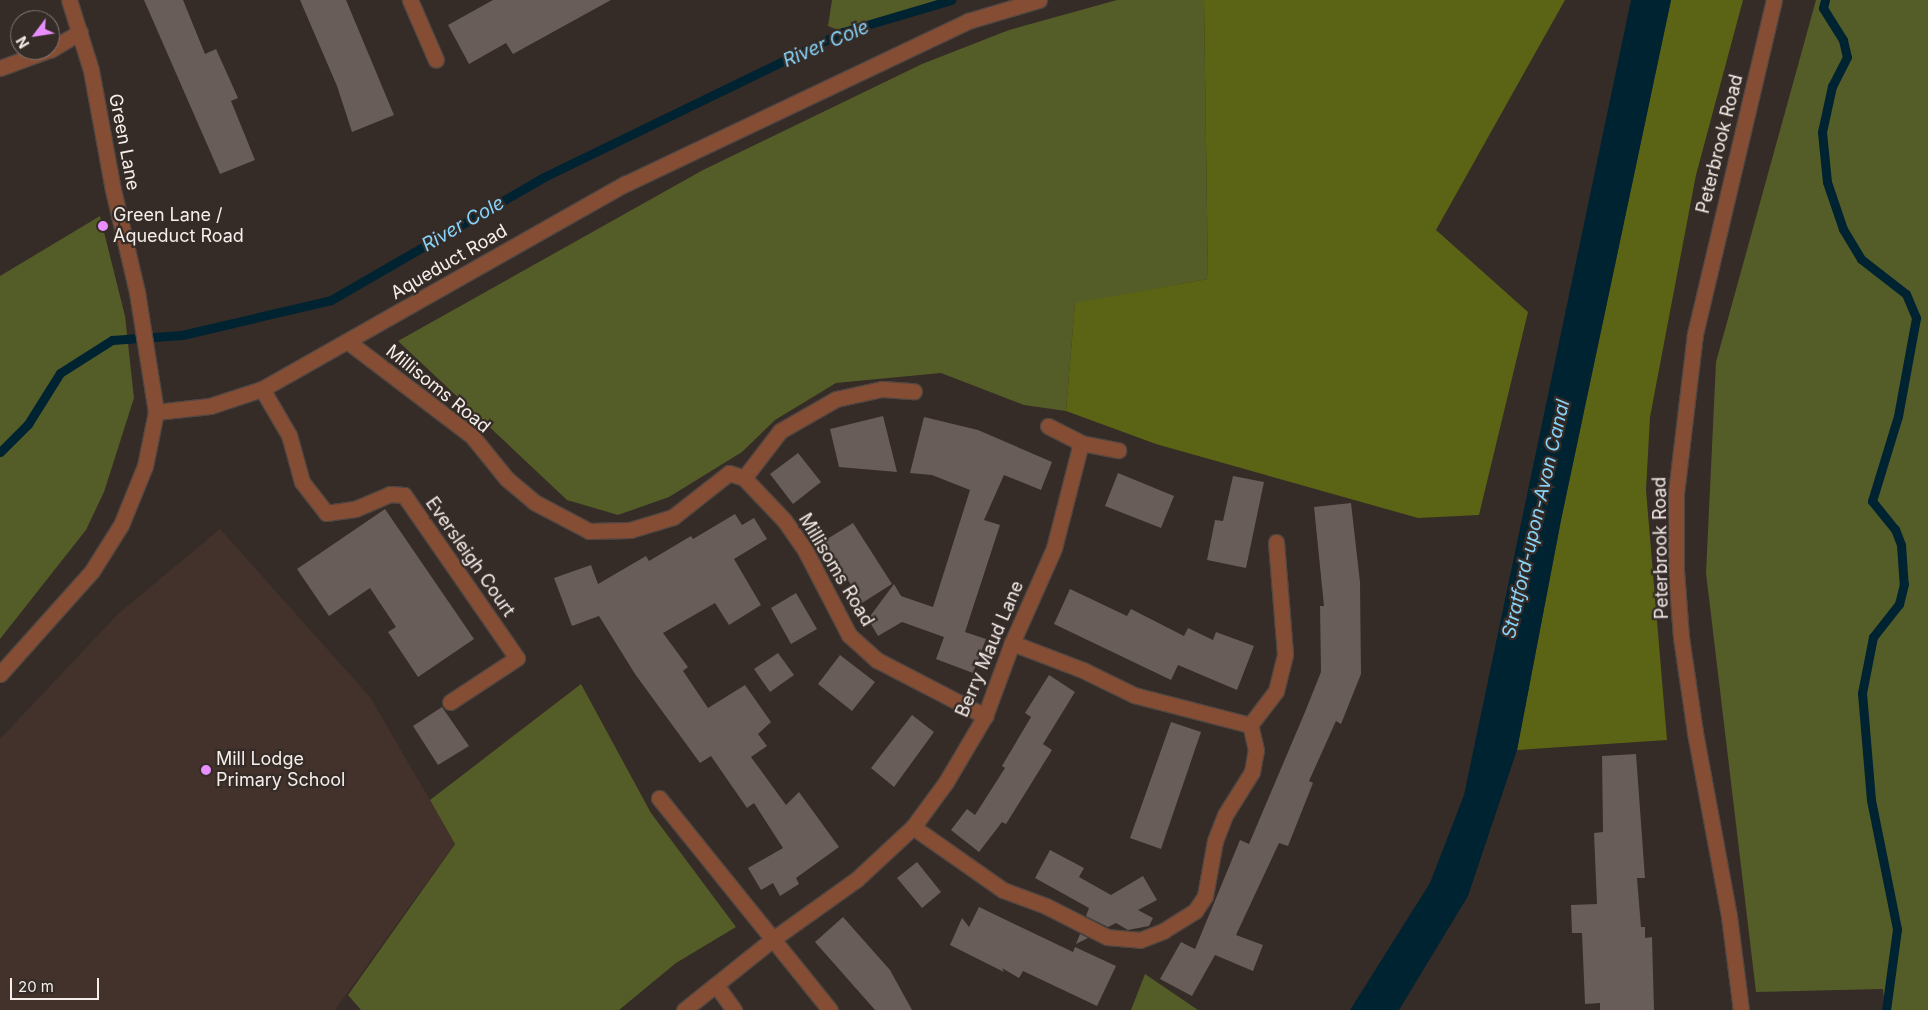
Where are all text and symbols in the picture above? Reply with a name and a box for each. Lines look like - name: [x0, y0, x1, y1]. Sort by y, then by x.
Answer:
- north arrow: [10, 10, 60, 60]
- water label: River Cole: [779, 16, 873, 72]
- text: N: [13, 34, 33, 51]
- street label: Peterbrook Road: [1692, 72, 1748, 216]
- street label: Green Lane: [104, 92, 144, 192]
- water label: River Cole: [418, 191, 508, 257]
- place label: Green Lane / Aqueduct Road: [113, 205, 244, 248]
- marker: Green Lane / Aqueduct Road: [97, 220, 109, 232]
- street label: Aqueduct Road: [387, 220, 511, 304]
- street label: Millisoms Road: [382, 340, 494, 438]
- water label: Stratford-upon-Avon Canal: [1497, 397, 1575, 641]
- street label: Peterbrook Road: [1649, 477, 1673, 619]
- street label: Eversleigh Court: [421, 493, 519, 621]
- street label: Millisoms Road: [794, 510, 878, 630]
- street label: Berry Maud Lane: [952, 578, 1028, 720]
- place label: Mill Lodge Primary School: [216, 749, 345, 792]
- marker: Mill Lodge Primary School: [200, 764, 212, 776]
- scale bar: [12, 968, 101, 1000]
- text: 20 m: [18, 977, 54, 996]

